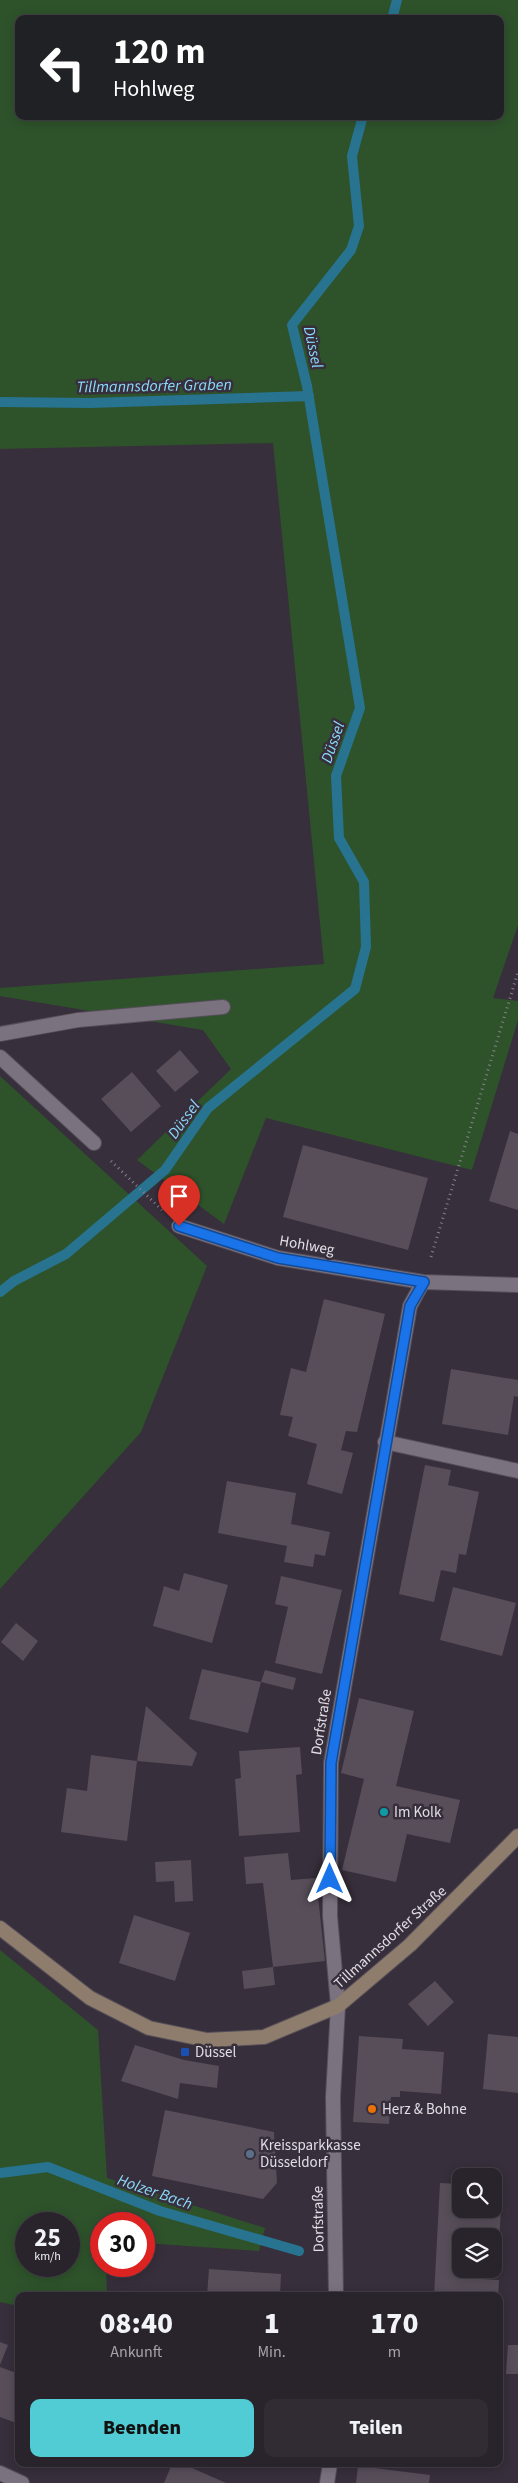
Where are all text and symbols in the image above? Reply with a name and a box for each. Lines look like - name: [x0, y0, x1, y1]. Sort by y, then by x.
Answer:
- text: 120 m: [113, 27, 205, 77]
- icon: left: [30, 35, 95, 100]
- text: Hohlweg: [113, 73, 194, 105]
- water label: Düssel: [298, 324, 328, 370]
- water label: Tillmannsdorfer Graben: [76, 374, 232, 398]
- water label: Düssel: [316, 719, 350, 766]
- water label: Düssel: [162, 1096, 205, 1143]
- pin: [158, 1175, 200, 1226]
- icon: arrive: [165, 1182, 193, 1210]
- street label: Hohlweg: [278, 1230, 336, 1261]
- street label: Dorfstraße: [306, 1688, 337, 1757]
- place label: Im Kolk: [394, 1802, 442, 1823]
- marker: Im Kolk: [378, 1806, 390, 1818]
- position arrow: [303, 1852, 355, 1904]
- street label: Tillmannsdorfer Straße: [329, 1881, 451, 1994]
- place label: Düssel: [195, 2042, 236, 2063]
- marker: Düssel: [179, 2046, 191, 2058]
- place label: Herz & Bohne: [382, 2099, 467, 2120]
- marker: Herz & Bohne: [366, 2103, 378, 2115]
- place label: Kreissparkkasse Düsseldorf: [260, 2135, 361, 2173]
- marker: Kreissparkkasse Düsseldorf: [244, 2148, 256, 2160]
- map controls: [452, 2168, 502, 2278]
- button: search: [452, 2168, 502, 2218]
- water label: Holzer Bach: [114, 2169, 195, 2215]
- street label: Dorfstraße: [307, 2186, 330, 2252]
- speed limit sign: 30: [90, 2212, 155, 2277]
- text: 25: [34, 2220, 61, 2256]
- button: layers: [452, 2228, 502, 2278]
- text: km/h: [34, 2248, 61, 2265]
- text: 08:40: [100, 2302, 173, 2345]
- text: 1: [264, 2302, 280, 2345]
- text: 170: [370, 2302, 418, 2345]
- text: Ankunft: [110, 2341, 162, 2363]
- text: Min.: [257, 2341, 286, 2363]
- text: m: [388, 2341, 401, 2363]
- button: Beenden: [30, 2399, 254, 2457]
- button: Teilen: [264, 2399, 488, 2457]

